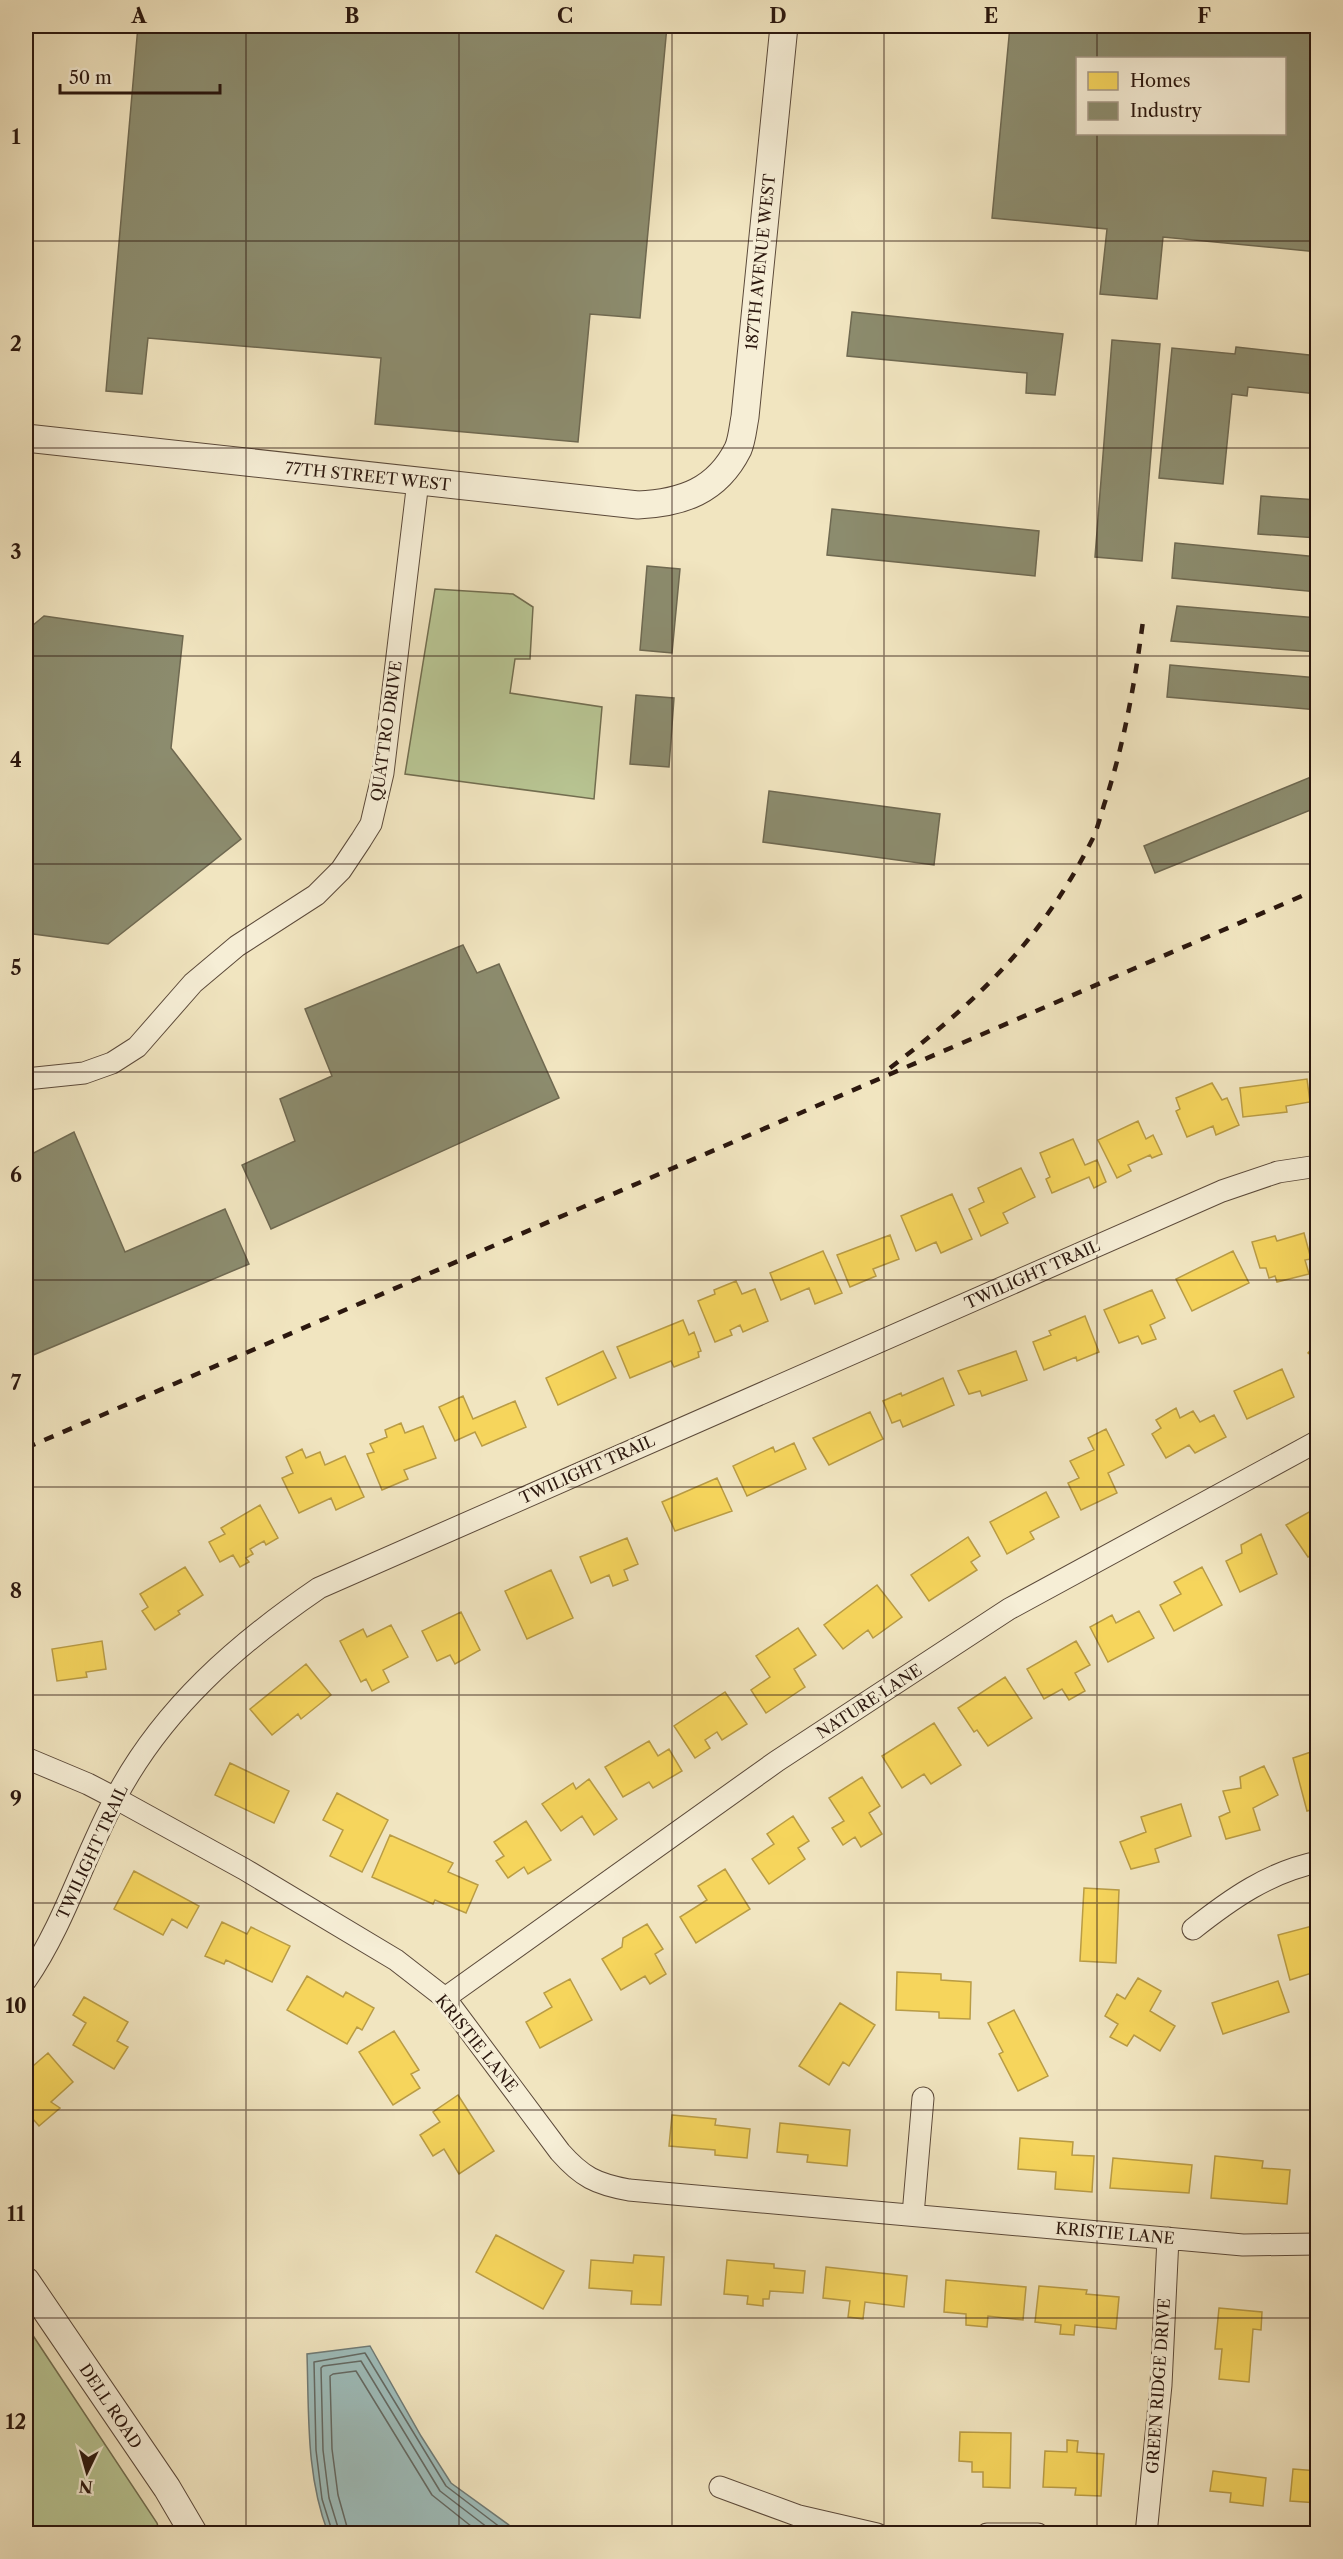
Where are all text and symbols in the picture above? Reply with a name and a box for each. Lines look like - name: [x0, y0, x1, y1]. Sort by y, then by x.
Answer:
- text: A: [130, 4, 147, 28]
- text: B: [345, 4, 360, 28]
- text: C: [557, 4, 573, 28]
- text: D: [769, 4, 787, 28]
- text: E: [984, 4, 998, 28]
- text: F: [1197, 4, 1211, 28]
- scale bar: [60, 57, 220, 95]
- legend: [1076, 57, 1286, 135]
- text: 50 m: [69, 67, 112, 89]
- text: Homes: [1130, 70, 1191, 92]
- text: Industry: [1130, 100, 1203, 122]
- text: 1: [12, 125, 21, 149]
- street label: 187TH AVENUE WEST: [741, 173, 779, 351]
- text: 2: [10, 332, 22, 356]
- street label: 77TH STREET WEST: [284, 457, 452, 495]
- text: 3: [10, 540, 22, 564]
- street label: QUATTRO DRIVE: [366, 659, 406, 803]
- text: 4: [10, 748, 22, 772]
- text: 5: [10, 956, 22, 980]
- text: 6: [10, 1163, 22, 1187]
- street label: TWILIGHT TRAIL: [961, 1235, 1103, 1313]
- text: 7: [11, 1371, 22, 1395]
- street label: TWILIGHT TRAIL: [516, 1430, 658, 1508]
- text: 8: [10, 1579, 22, 1603]
- street label: NATURE LANE: [813, 1659, 925, 1743]
- street label: TWILIGHT TRAIL: [52, 1781, 132, 1922]
- text: 9: [10, 1787, 22, 1811]
- street label: KRISTIE LANE: [432, 1990, 522, 2096]
- text: 10: [5, 1994, 27, 2018]
- text: 11: [7, 2202, 25, 2226]
- street label: KRISTIE LANE: [1055, 2218, 1175, 2248]
- street label: GREEN RIDGE DRIVE: [1142, 2297, 1174, 2475]
- street label: DELL ROAD: [75, 2360, 147, 2452]
- text: 12: [6, 2410, 26, 2434]
- north arrow: [57, 2442, 117, 2502]
- text: N: [78, 2476, 93, 2498]

